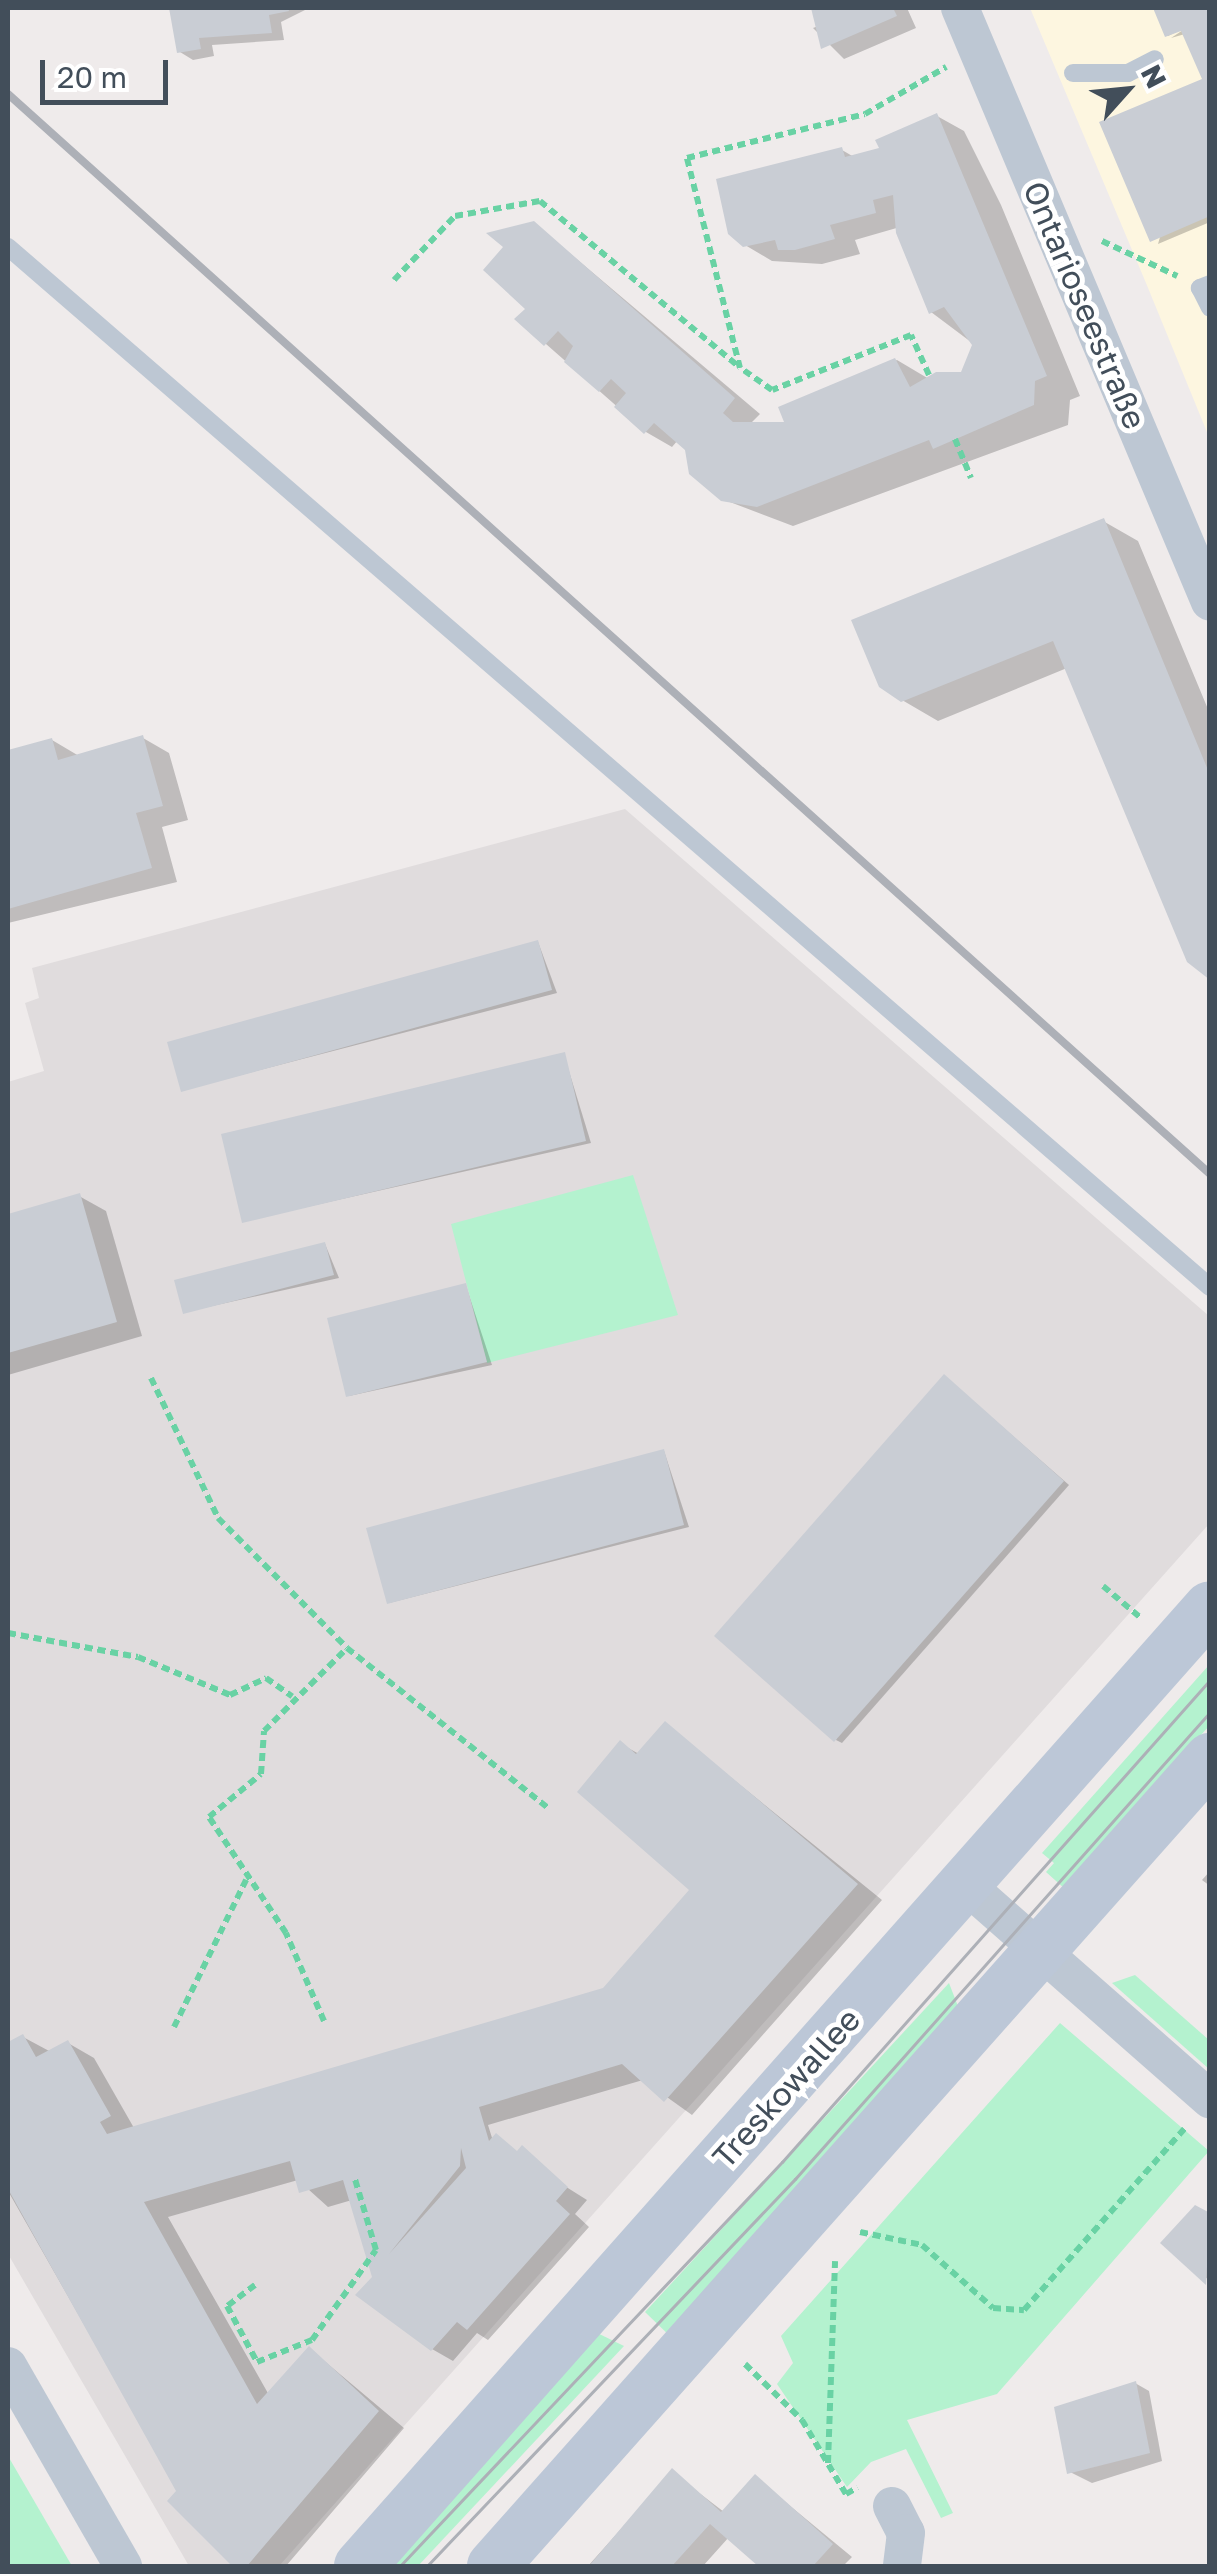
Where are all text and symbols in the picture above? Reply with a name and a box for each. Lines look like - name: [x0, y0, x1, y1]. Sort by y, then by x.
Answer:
- scale bar: [45, 40, 172, 102]
- north arrow: [1077, 40, 1177, 140]
- text: 20 m: [57, 59, 127, 95]
- text: N: [1135, 59, 1174, 93]
- street label: Ontarioseestraße: [1015, 175, 1155, 435]
- street label: Treskowallee: [704, 2000, 868, 2176]

